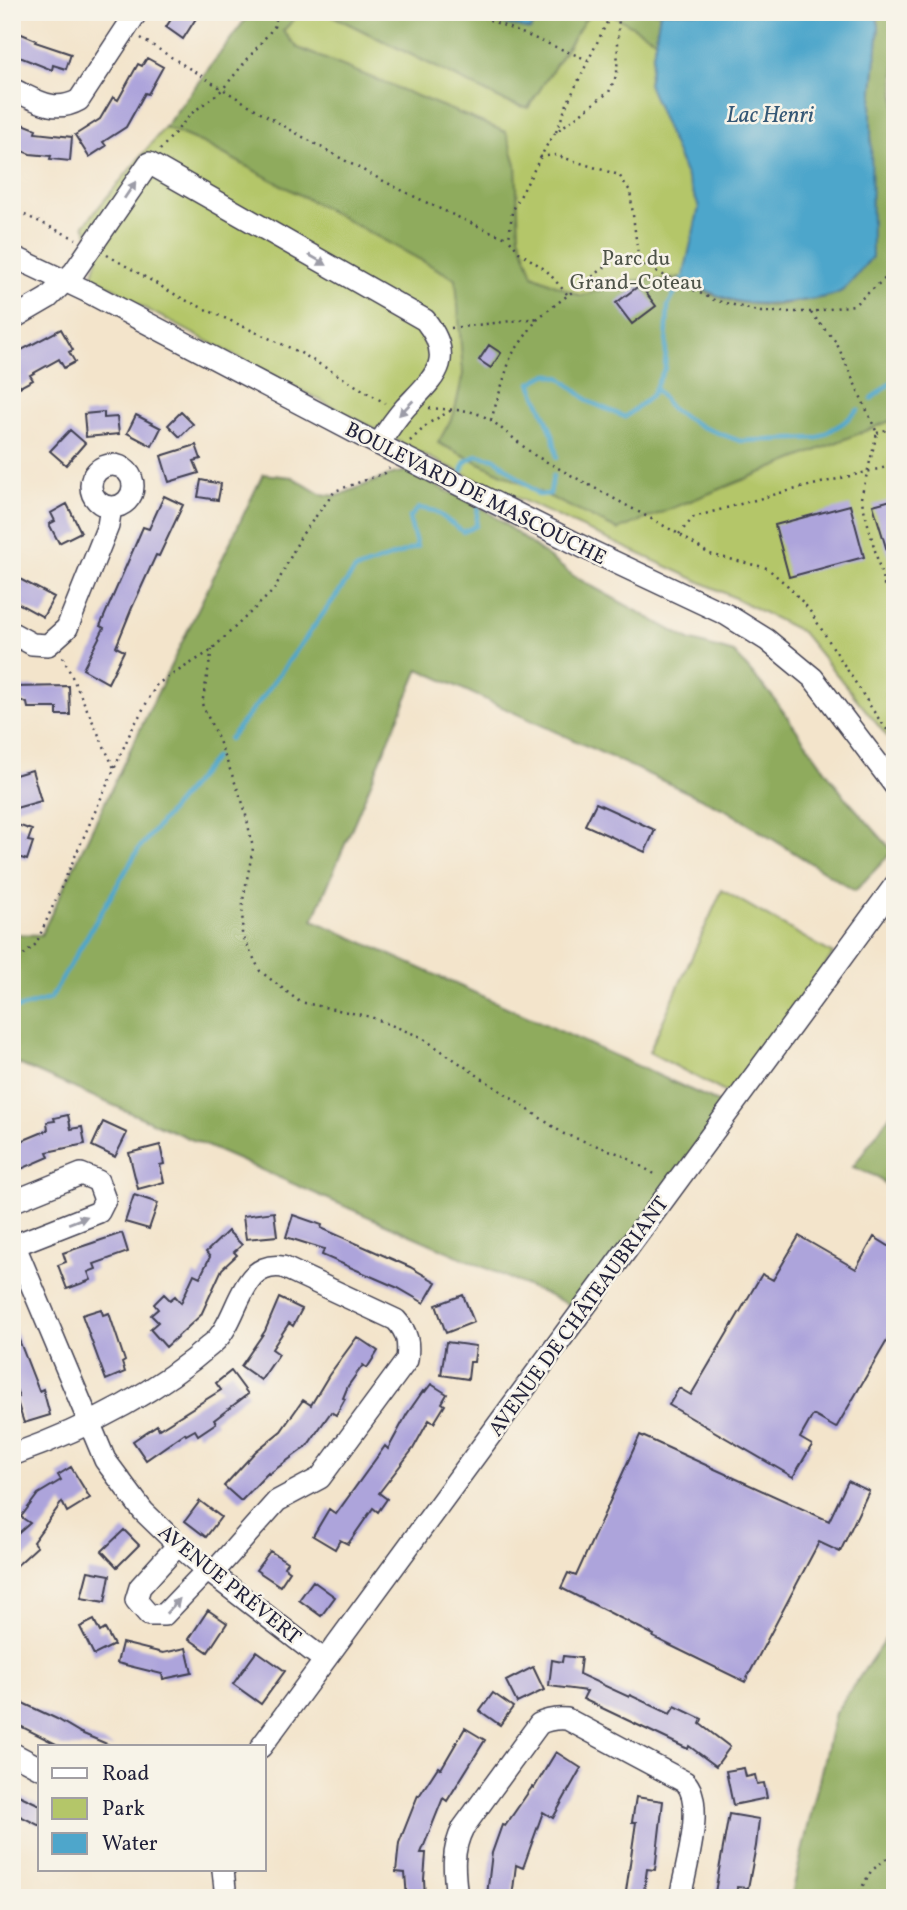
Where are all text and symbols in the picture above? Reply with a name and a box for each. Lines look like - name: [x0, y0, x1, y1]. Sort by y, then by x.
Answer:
- water label: Lac Henri: [726, 100, 814, 132]
- one-way arrow: [123, 181, 137, 199]
- park label: Parc du Grand-Coteau: [570, 245, 702, 298]
- one-way arrow: [308, 254, 327, 266]
- one-way arrow: [399, 399, 415, 416]
- street label: BOULEVARD DE MASCOUCHE: [340, 416, 611, 573]
- street label: AVENUE DE CHÂTEAUBRIANT: [482, 1191, 676, 1443]
- one-way arrow: [68, 1215, 89, 1226]
- street label: AVENUE PRÉVERT: [151, 1518, 307, 1652]
- one-way arrow: [165, 1597, 181, 1615]
- legend: [38, 1745, 266, 1871]
- text: Road: [102, 1760, 149, 1789]
- text: Park: [102, 1795, 145, 1824]
- text: Water: [102, 1830, 158, 1859]

